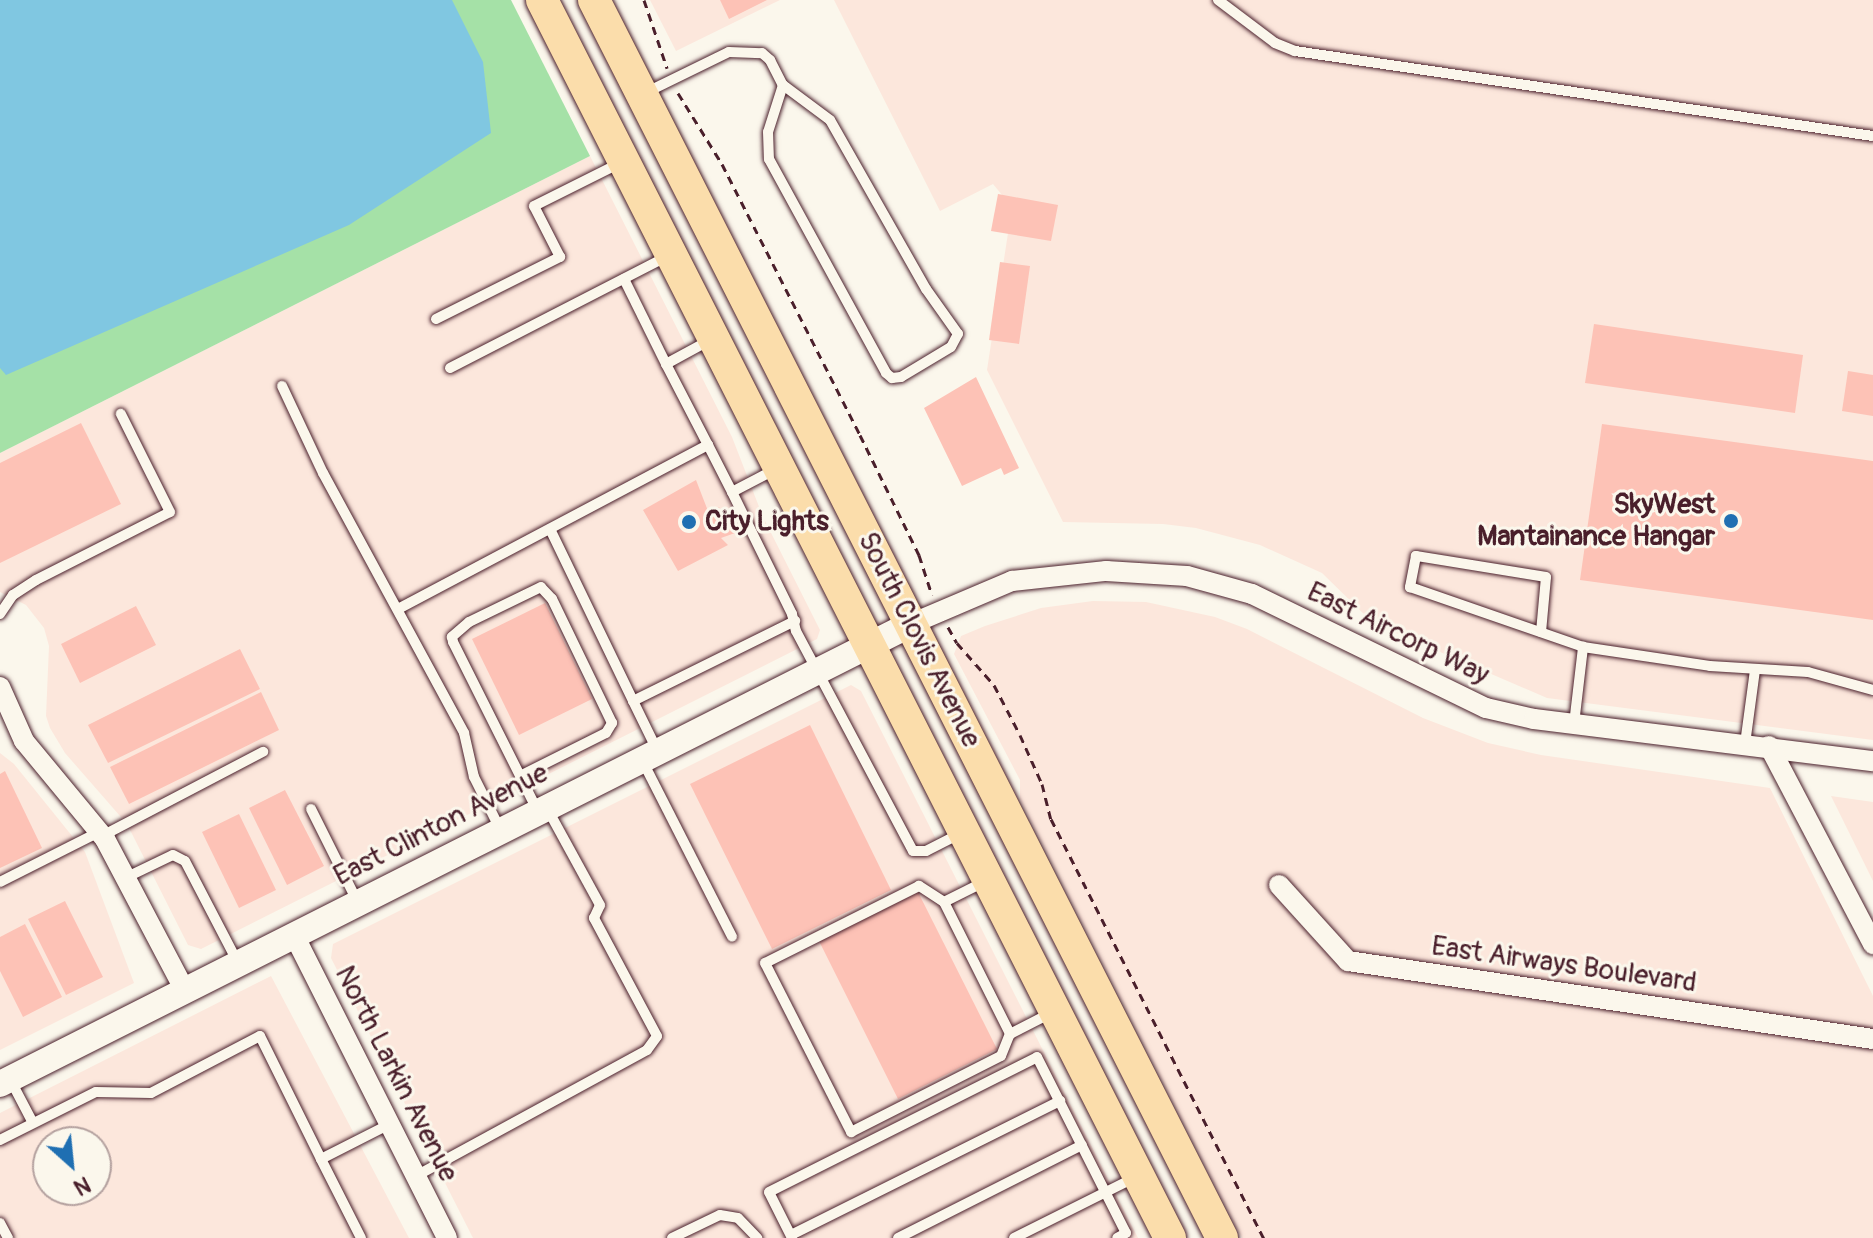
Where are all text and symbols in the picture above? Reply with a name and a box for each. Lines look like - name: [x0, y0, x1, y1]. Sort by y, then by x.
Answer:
- place label: SkyWest Mantainance Hangar: [1477, 488, 1715, 554]
- place label: City Lights: [705, 505, 829, 539]
- marker: SkyWest Mantainance Hangar: [1722, 512, 1740, 530]
- marker: City Lights: [680, 513, 698, 531]
- street label: South Clovis Avenue: [850, 527, 988, 753]
- street label: East Aircorp Way: [1302, 575, 1494, 693]
- street label: East Clinton Avenue: [328, 757, 554, 893]
- street label: East Airways Boulevard: [1429, 930, 1699, 1000]
- street label: North Larkin Avenue: [327, 961, 465, 1187]
- north arrow: [32, 1126, 112, 1206]
- text: N: [69, 1170, 95, 1201]

